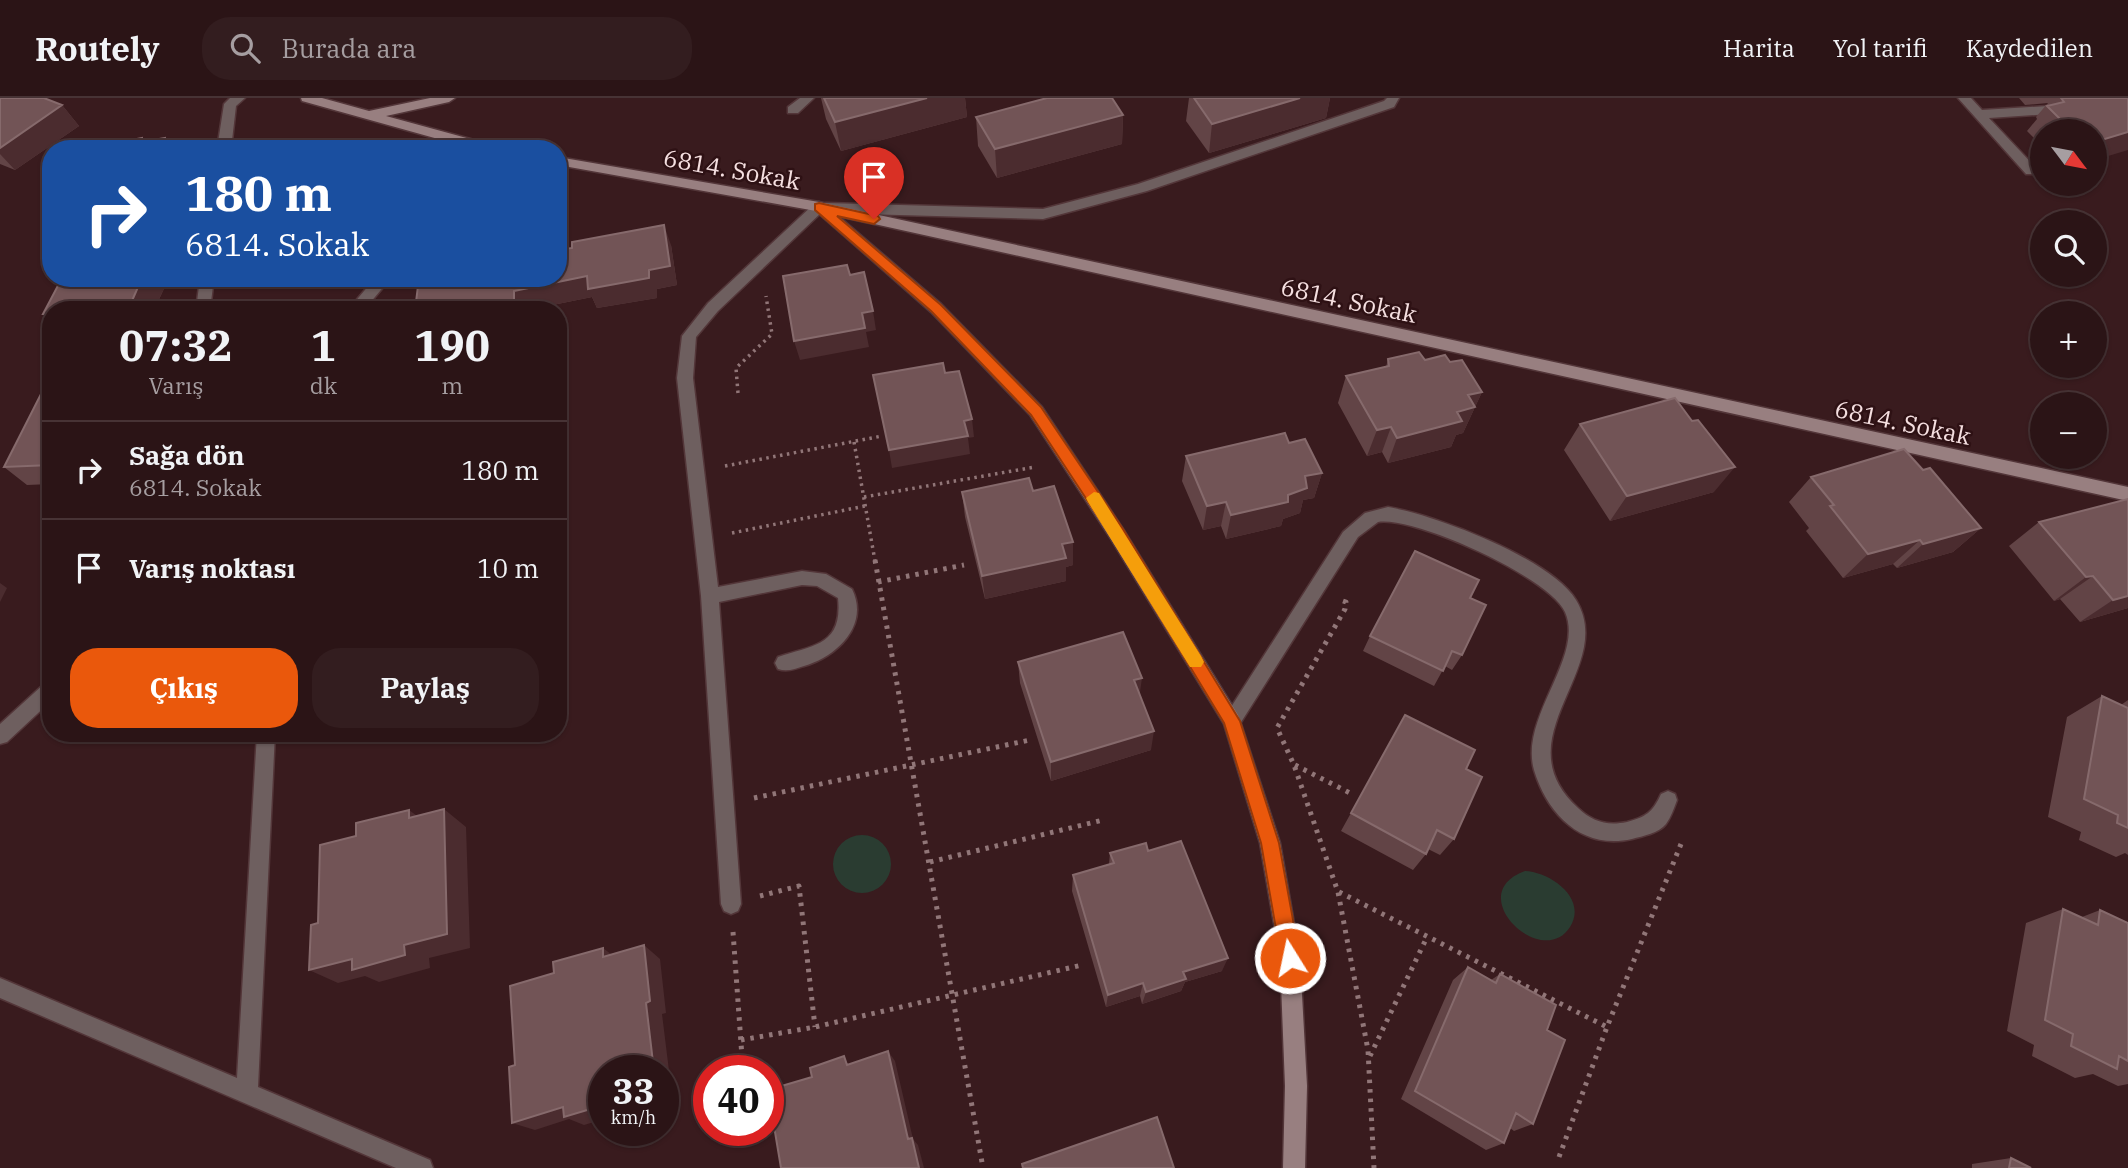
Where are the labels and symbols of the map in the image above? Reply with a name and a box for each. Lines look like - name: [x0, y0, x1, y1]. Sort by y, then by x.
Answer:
- north arrow: [2030, 119, 2107, 196]
- street label: 6814. Sokak: [661, 141, 803, 197]
- pin: [844, 147, 904, 219]
- street label: 6814. Sokak: [1278, 270, 1420, 330]
- street label: 6814. Sokak: [1832, 392, 1974, 452]
- position arrow: [1253, 921, 1327, 995]
- speed limit sign: 40: [693, 1055, 784, 1146]

